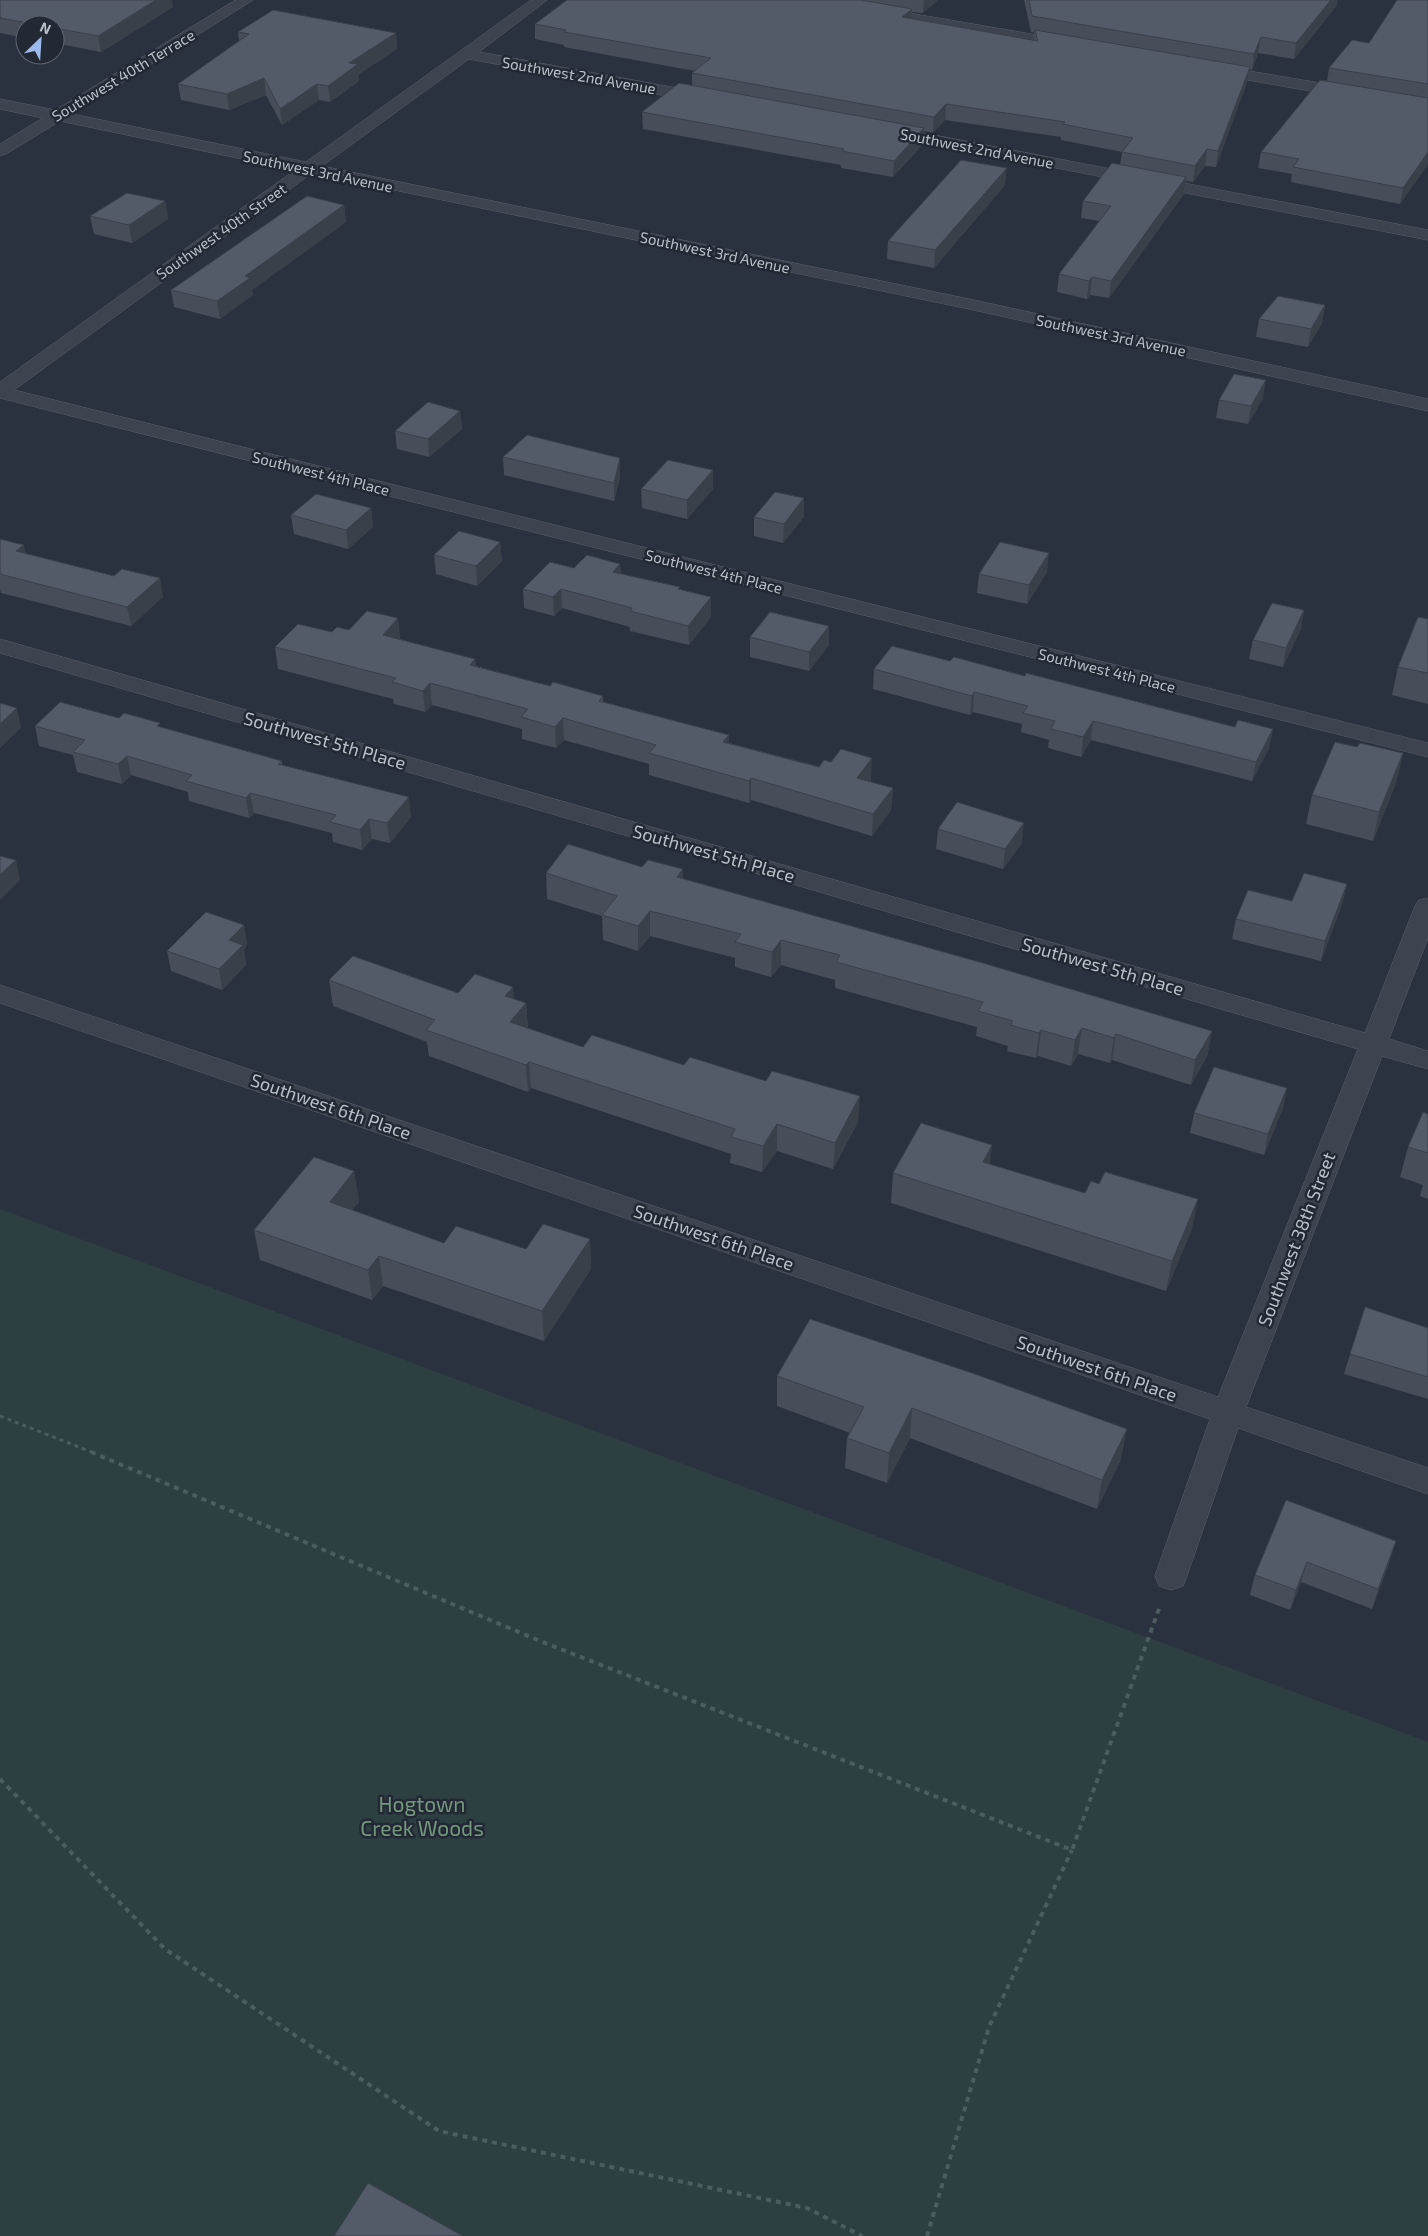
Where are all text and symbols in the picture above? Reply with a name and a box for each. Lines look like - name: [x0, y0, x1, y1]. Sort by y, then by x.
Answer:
- north arrow: [15, 15, 65, 65]
- text: N: [38, 18, 54, 38]
- street label: Southwest 40th Terrace: [48, 25, 198, 125]
- street label: Southwest 2nd Avenue: [501, 53, 657, 97]
- street label: Southwest 2nd Avenue: [899, 124, 1055, 172]
- street label: Southwest 3rd Avenue: [241, 146, 395, 196]
- street label: Southwest 40th Street: [152, 179, 290, 283]
- street label: Southwest 3rd Avenue: [638, 227, 792, 277]
- street label: Southwest 3rd Avenue: [1034, 310, 1188, 360]
- street label: Southwest 4th Place: [251, 447, 391, 499]
- street label: Southwest 4th Place: [644, 545, 784, 597]
- street label: Southwest 4th Place: [1037, 644, 1177, 696]
- street label: Southwest 5th Place: [241, 706, 409, 774]
- street label: Southwest 5th Place: [630, 819, 798, 887]
- street label: Southwest 5th Place: [1019, 932, 1187, 1000]
- street label: Southwest 6th Place: [248, 1068, 414, 1144]
- street label: Southwest 38th Street: [1253, 1149, 1339, 1329]
- street label: Southwest 6th Place: [631, 1199, 797, 1275]
- street label: Southwest 6th Place: [1014, 1330, 1180, 1406]
- park label: Hogtown Creek Woods: [360, 1791, 484, 1840]

